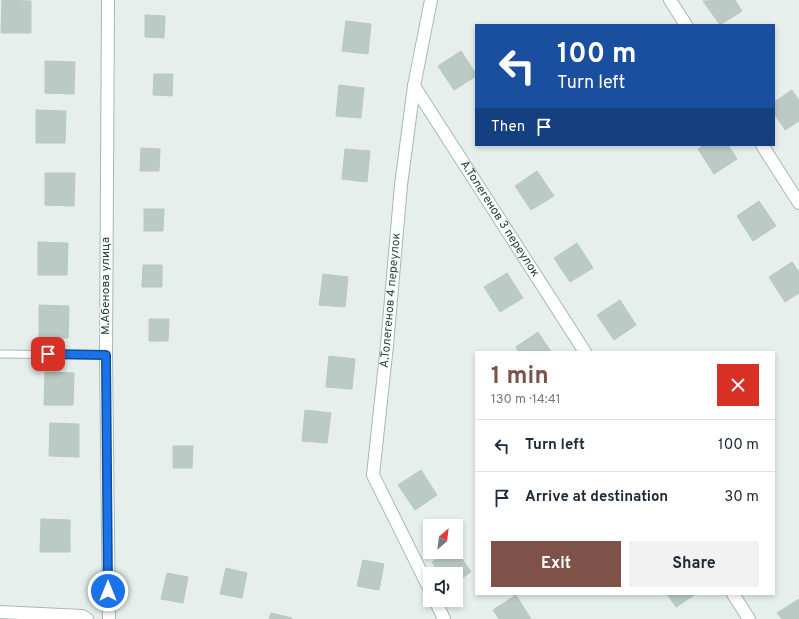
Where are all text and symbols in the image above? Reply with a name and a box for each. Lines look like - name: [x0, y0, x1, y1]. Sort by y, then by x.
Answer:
- text: 100 m: [557, 37, 637, 73]
- icon: left: [491, 40, 543, 92]
- text: Turn left: [557, 72, 625, 95]
- icon: arrive: [533, 116, 555, 138]
- text: Then: [491, 118, 525, 137]
- street label: А.Толегенов 3 переулок: [456, 158, 543, 280]
- street label: А.Толегенов 4 переулок: [377, 232, 405, 369]
- street label: М.Абенова улица: [98, 237, 114, 335]
- pin: [31, 337, 65, 371]
- icon: arrive: [37, 343, 59, 365]
- text: 1 min: [491, 362, 549, 392]
- button: close: [717, 364, 759, 406]
- text: 130 m · 14:41: [491, 392, 561, 408]
- icon: left: [491, 435, 513, 457]
- text: Turn left: [525, 436, 585, 455]
- text: 100 m: [718, 436, 759, 455]
- icon: arrive: [491, 487, 513, 509]
- text: Arrive at destination: [525, 488, 668, 507]
- text: 30 m: [724, 488, 759, 507]
- north arrow: [423, 519, 463, 559]
- map controls: [423, 519, 463, 607]
- button: Exit: [491, 541, 621, 587]
- button: Share: [629, 541, 759, 587]
- button: sound: [423, 567, 463, 607]
- position arrow: [87, 570, 129, 612]

